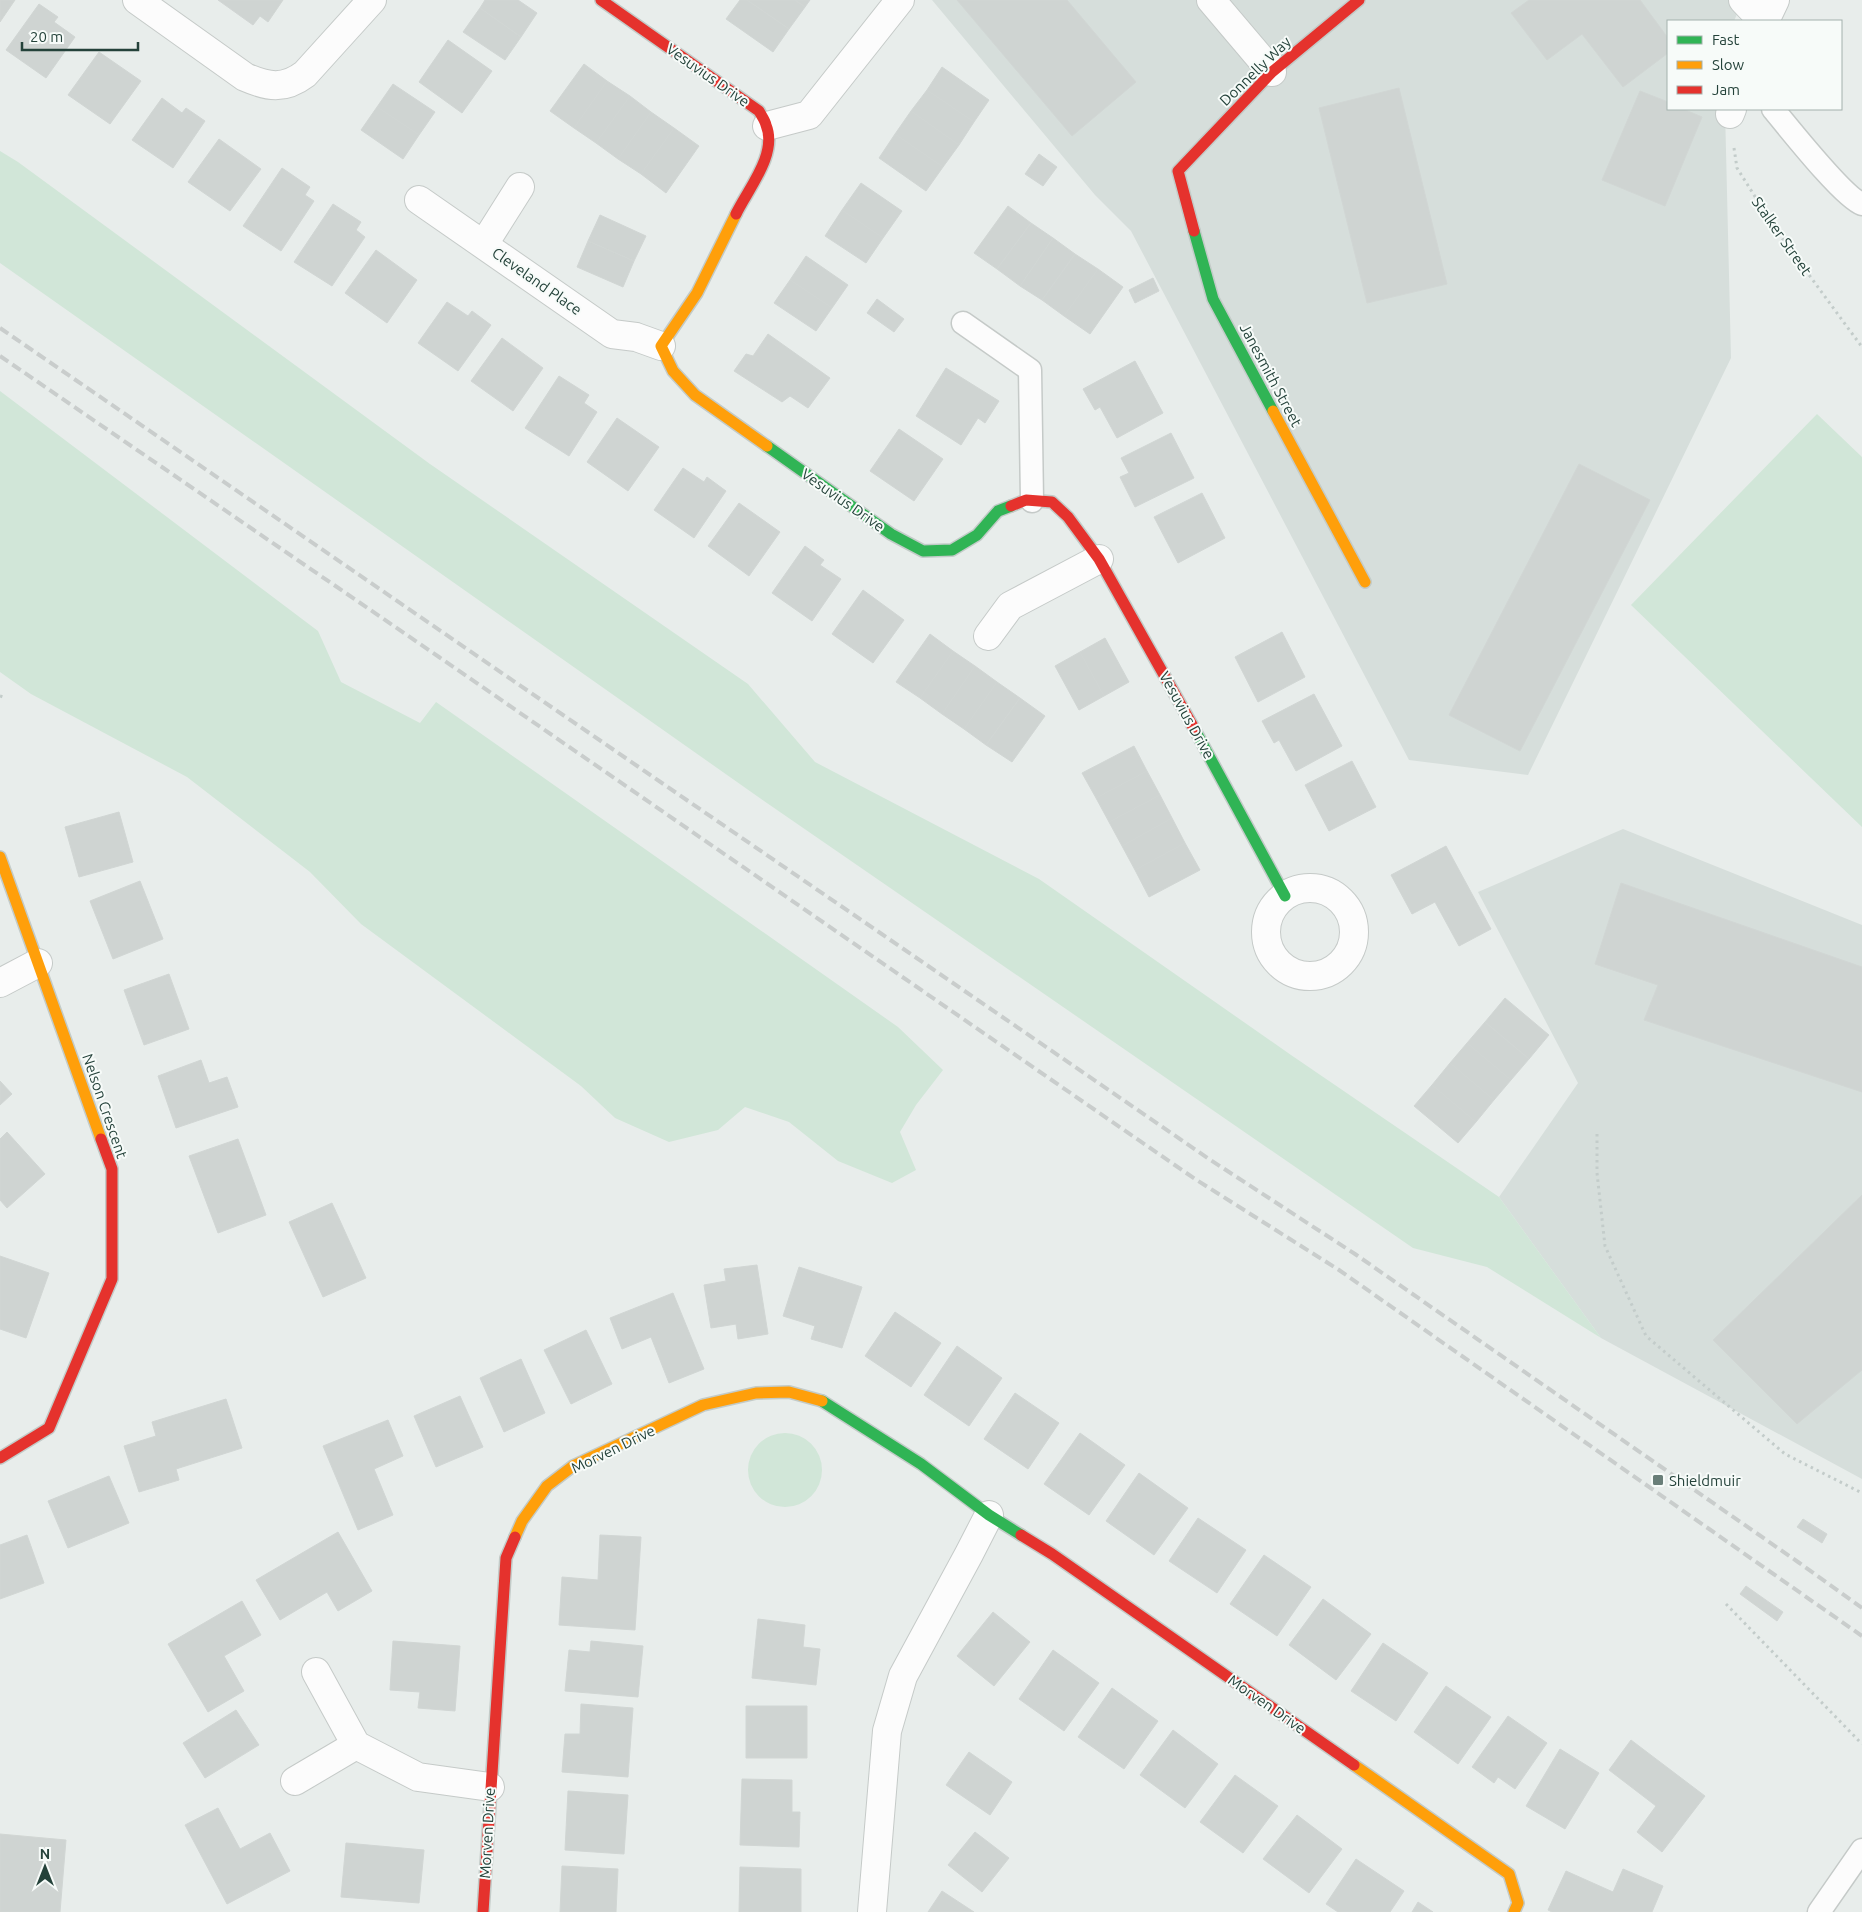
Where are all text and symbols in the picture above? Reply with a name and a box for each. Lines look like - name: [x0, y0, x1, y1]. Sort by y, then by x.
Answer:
- scale bar: [22, 20, 139, 52]
- legend: [1667, 20, 1842, 110]
- text: 20 m: [30, 28, 63, 45]
- text: Fast: [1712, 31, 1740, 48]
- street label: Donnelly Way: [1216, 33, 1294, 109]
- street label: Vesuvius Drive: [663, 40, 753, 110]
- text: Slow: [1712, 56, 1745, 73]
- text: Jam: [1712, 81, 1740, 98]
- street label: Stalker Street: [1749, 193, 1815, 279]
- street label: Cleveland Place: [489, 244, 585, 318]
- street label: Janesmith Street: [1237, 320, 1306, 430]
- street label: Vesuvius Drive: [798, 465, 888, 535]
- street label: Vesuvius Drive: [1156, 668, 1218, 762]
- street label: Nelson Crescent: [79, 1051, 131, 1161]
- street label: Morven Drive: [568, 1421, 658, 1477]
- place label: Shieldmuir: [1669, 1472, 1741, 1489]
- marker: Shieldmuir: [1651, 1473, 1665, 1487]
- street label: Morven Drive: [1225, 1671, 1309, 1737]
- street label: Morven Drive: [476, 1787, 498, 1879]
- north arrow: [20, 1842, 70, 1892]
- text: N: [40, 1846, 50, 1862]

